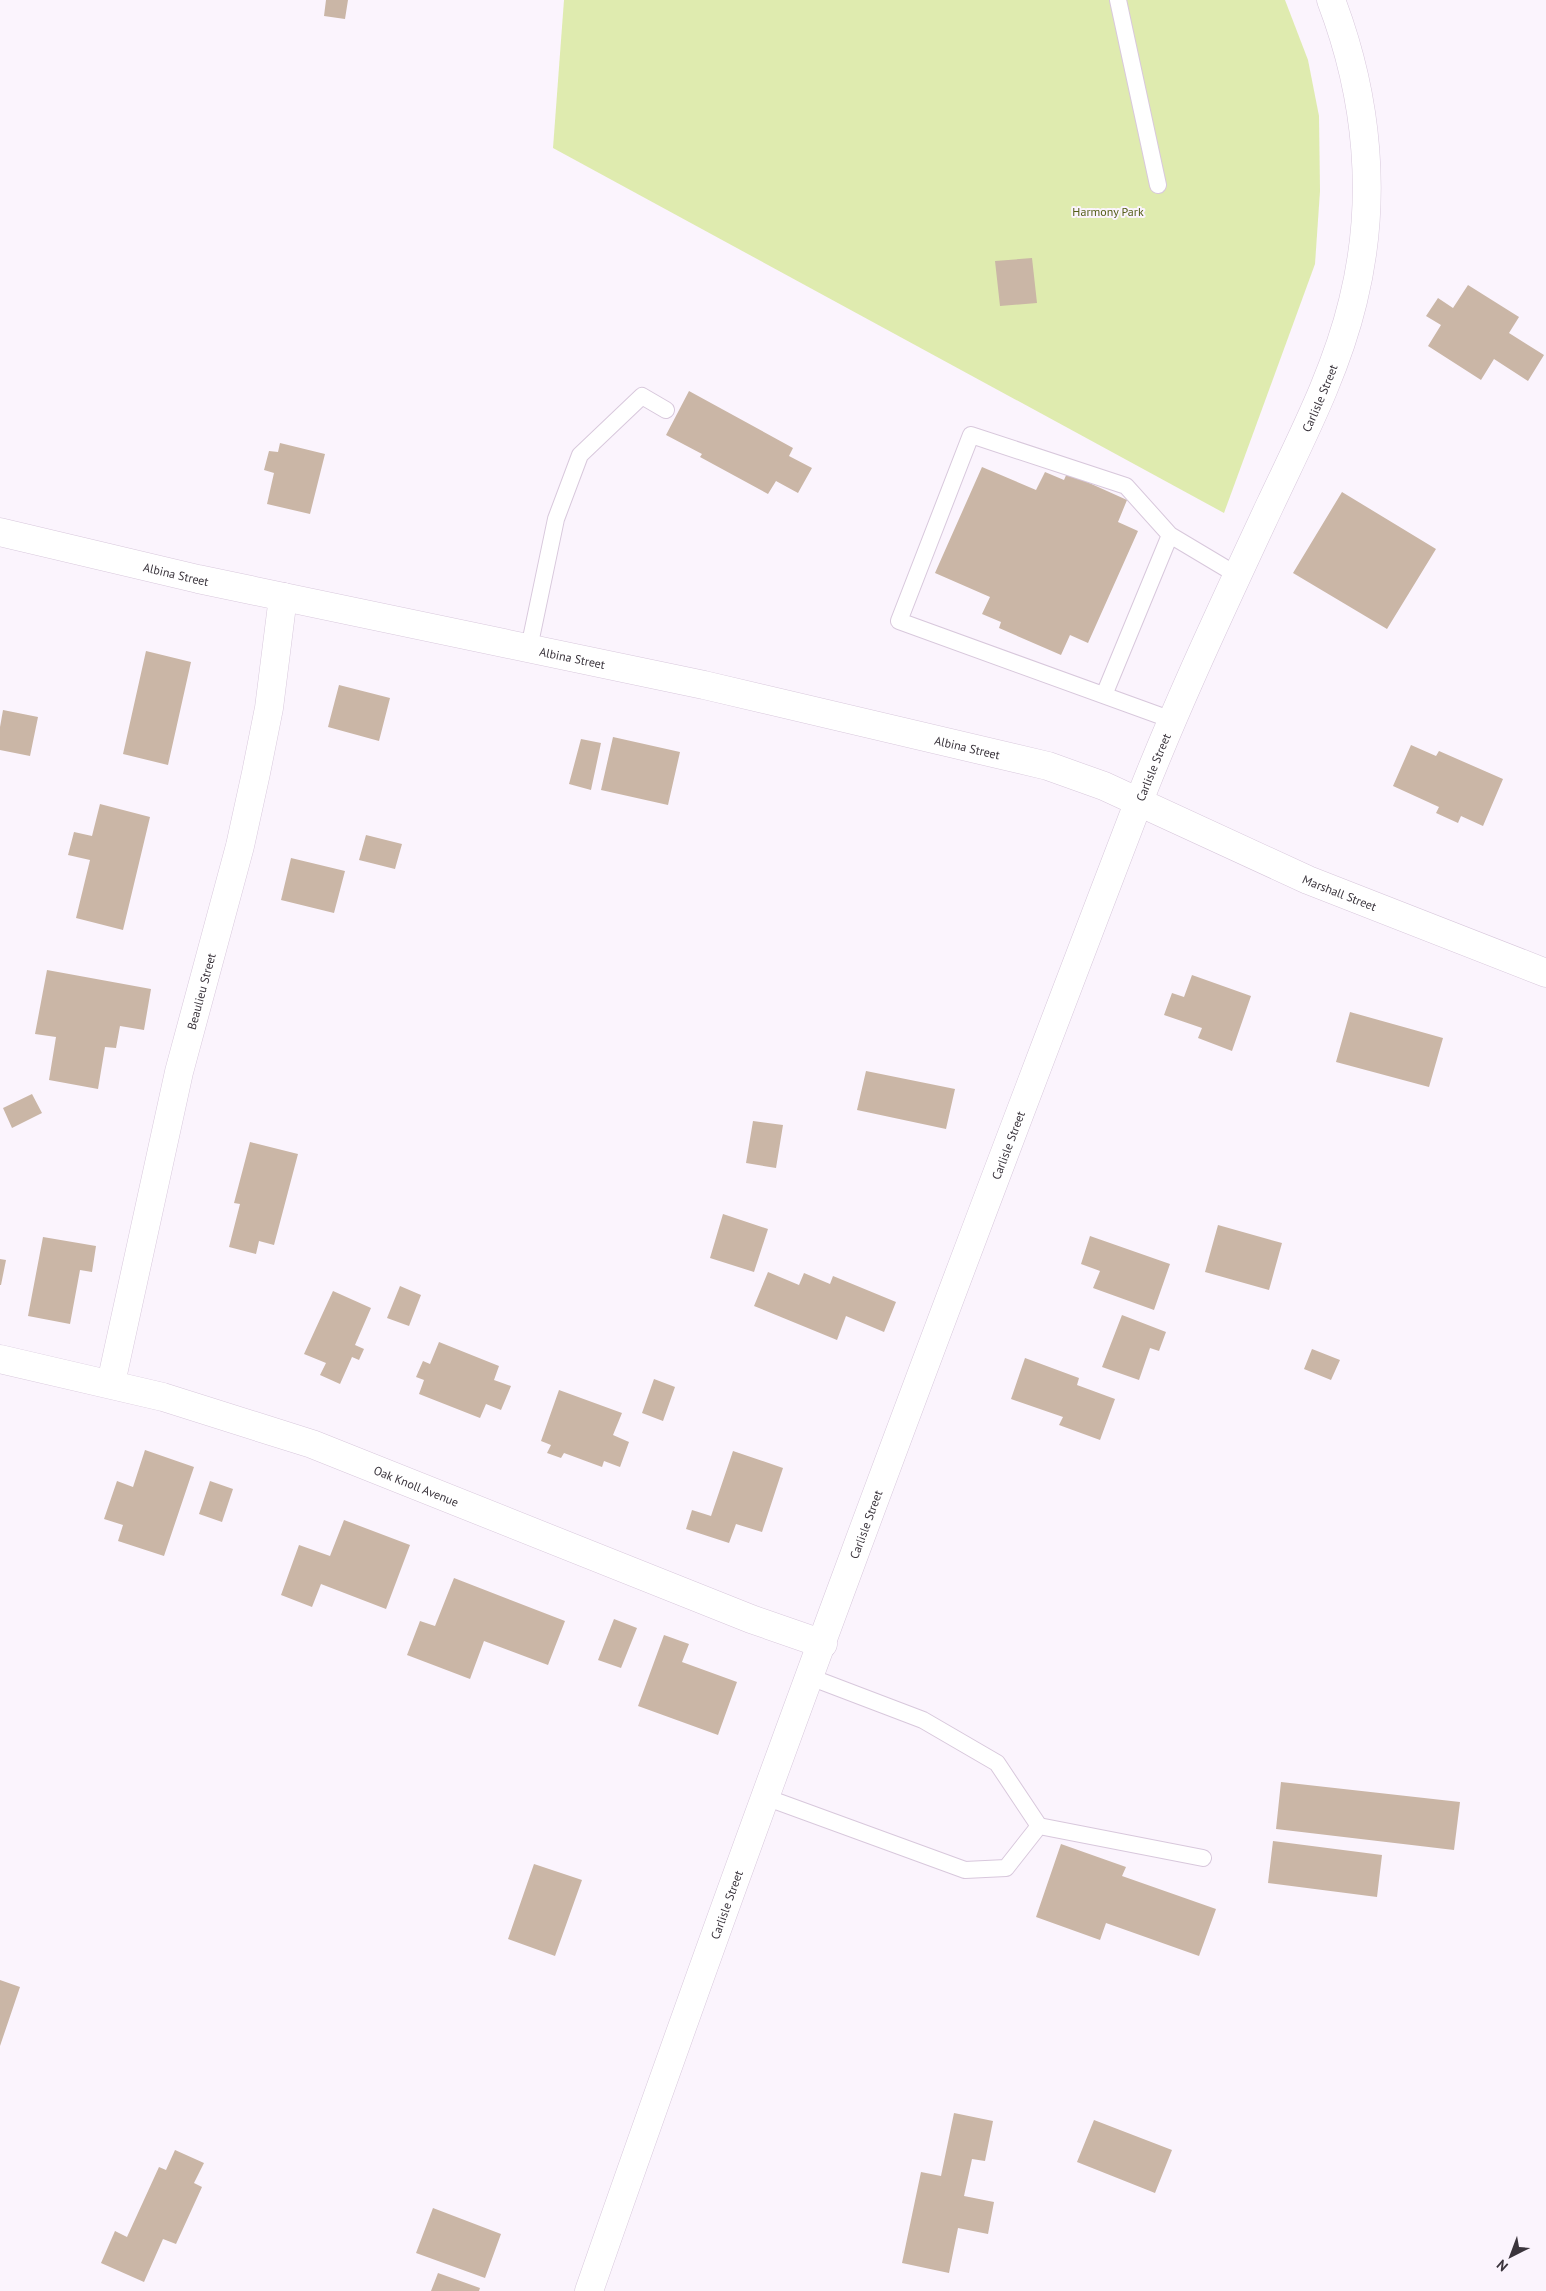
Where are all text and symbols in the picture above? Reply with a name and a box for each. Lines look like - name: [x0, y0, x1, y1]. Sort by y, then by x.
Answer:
- park label: Harmony Park: [1072, 204, 1144, 219]
- street label: Carlisle Street: [1298, 362, 1340, 434]
- street label: Albina Street: [142, 559, 210, 589]
- street label: Albina Street: [538, 643, 607, 672]
- street label: Carlisle Street: [1132, 731, 1173, 803]
- street label: Albina Street: [933, 732, 1001, 762]
- street label: Marshall Street: [1300, 871, 1379, 914]
- street label: Beaulieu Street: [183, 951, 218, 1031]
- street label: Carlisle Street: [988, 1109, 1027, 1181]
- street label: Oak Knoll Avenue: [372, 1462, 461, 1509]
- street label: Carlisle Street: [846, 1488, 885, 1561]
- street label: Carlisle Street: [707, 1868, 745, 1941]
- north arrow: [1486, 2231, 1536, 2281]
- text: N: [1493, 2256, 1512, 2275]

